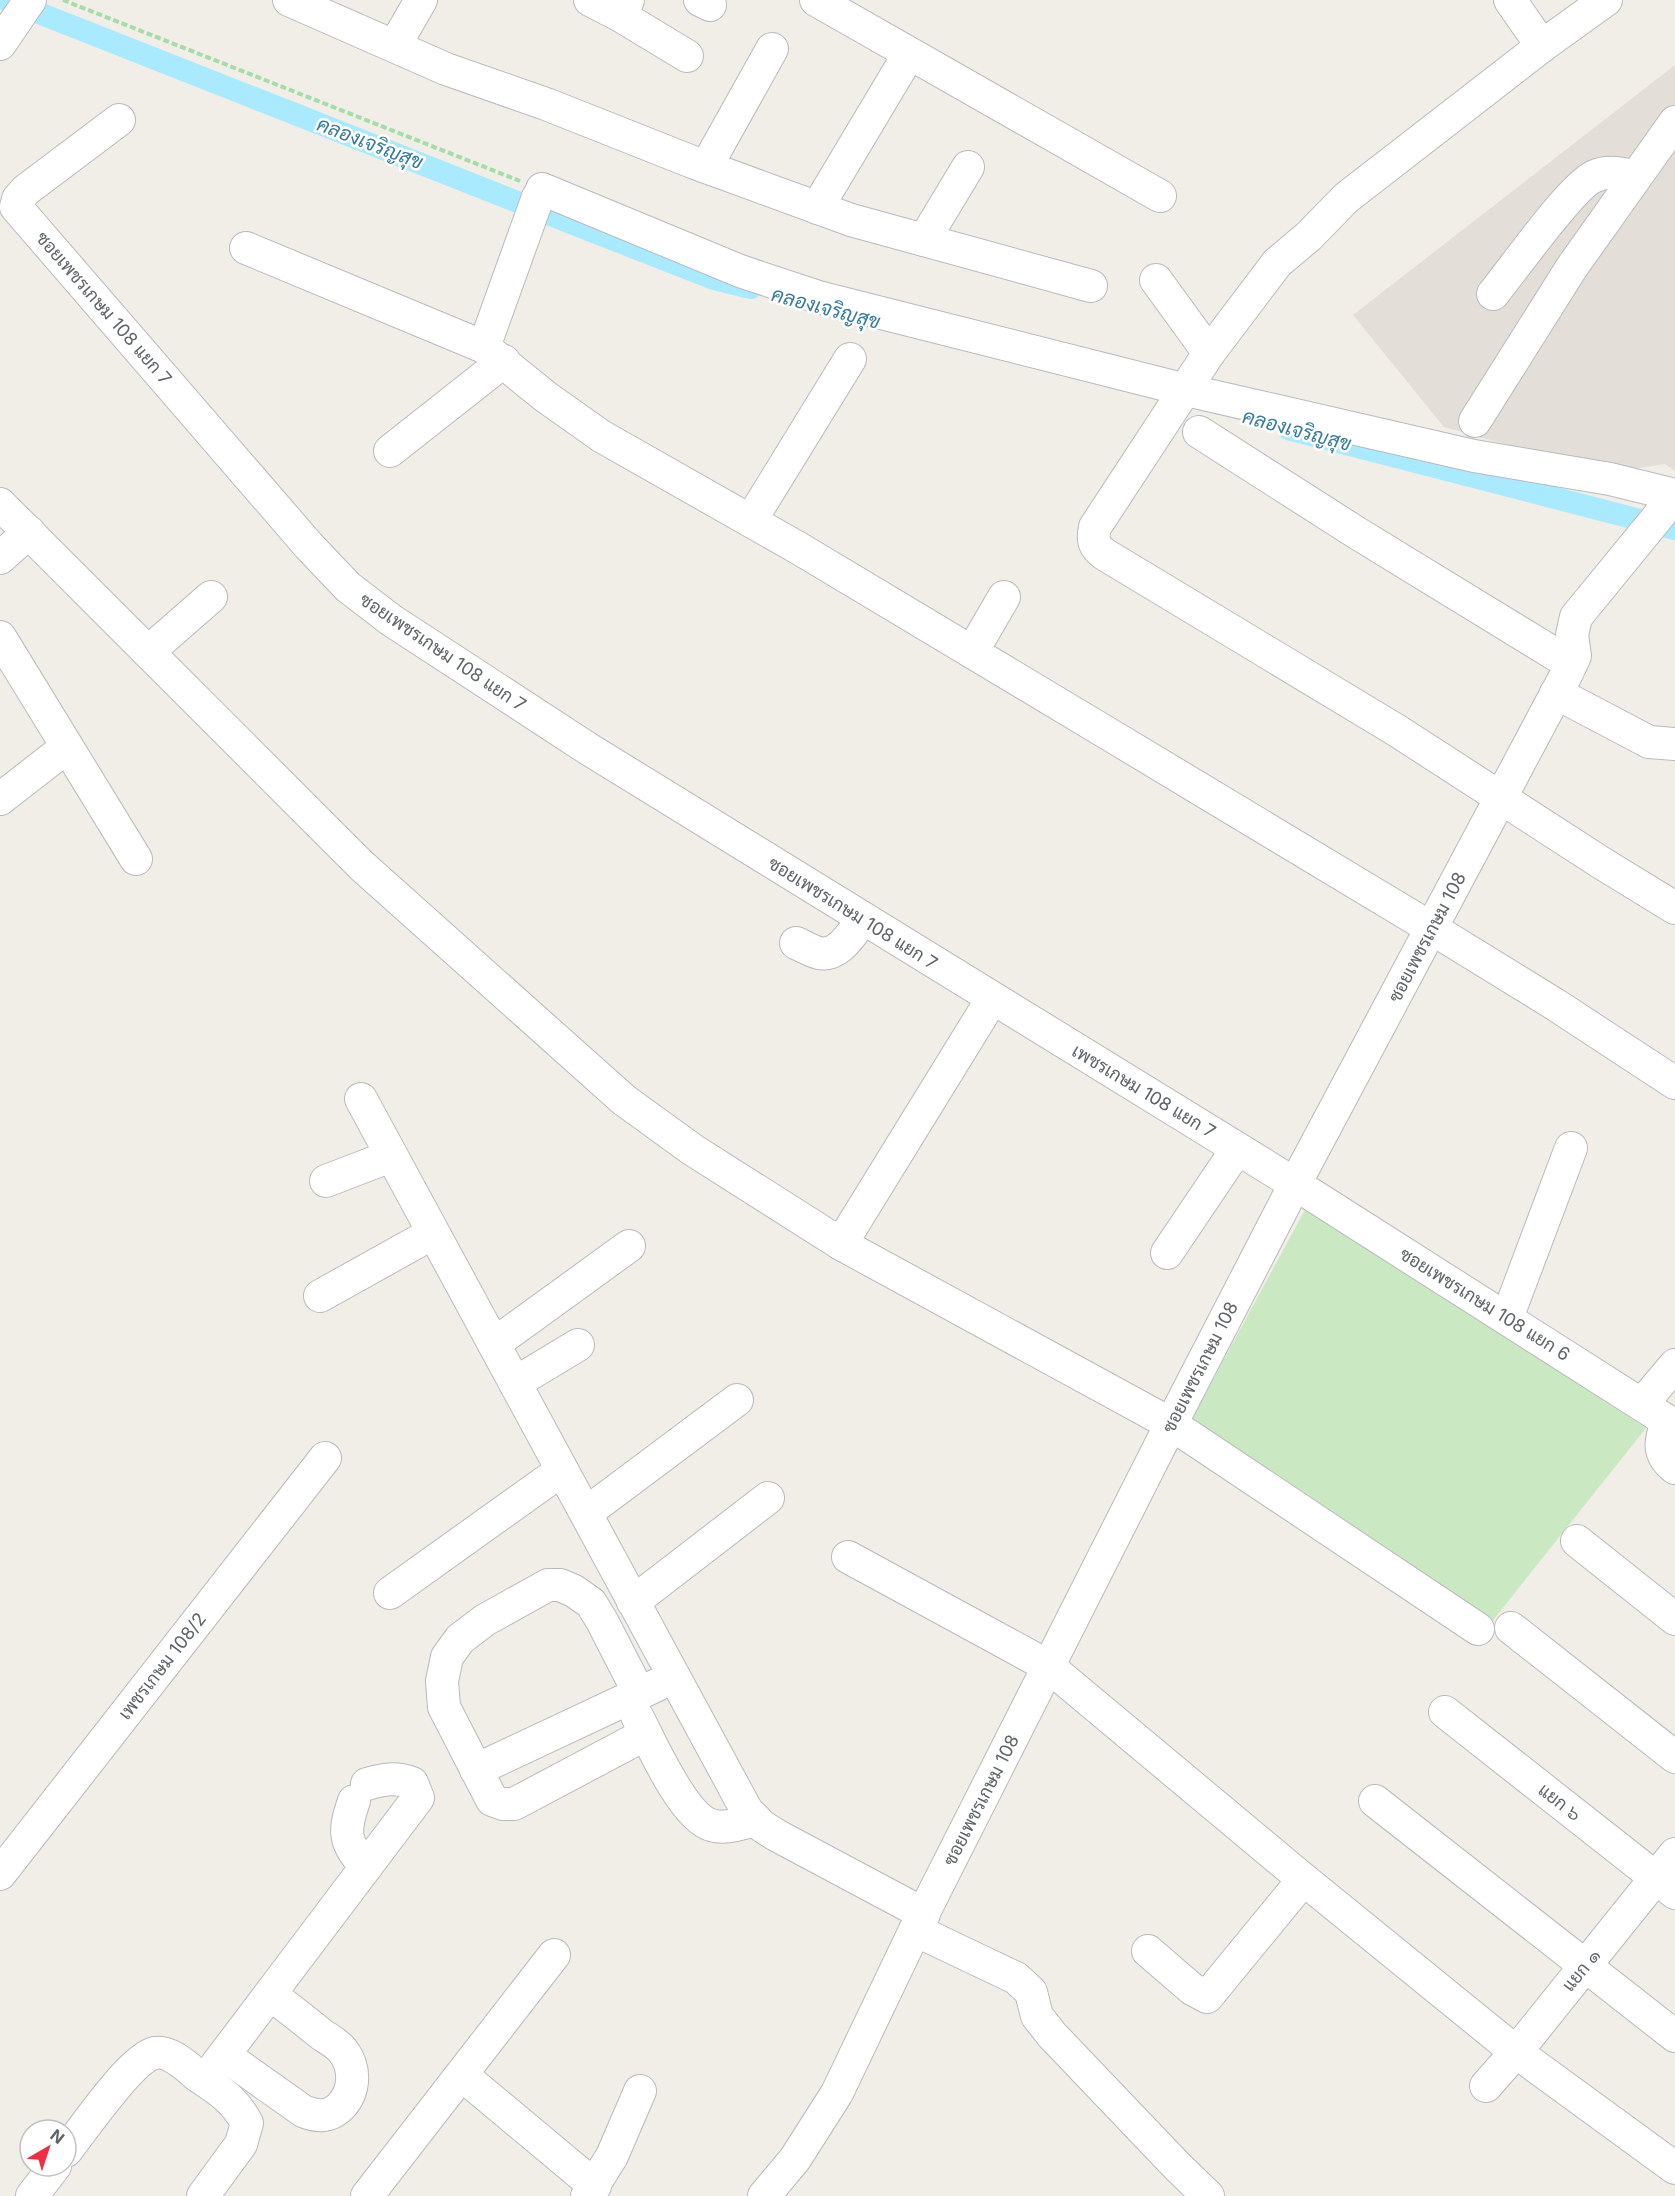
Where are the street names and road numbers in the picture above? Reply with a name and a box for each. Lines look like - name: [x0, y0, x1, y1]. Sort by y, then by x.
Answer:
- street label: ซอยเพชรเกษม 108 แยก 7: [32, 227, 176, 389]
- street label: ซอยเพชรเกษม 108 แยก 7: [356, 589, 530, 715]
- street label: ซอยเพชรเกษม 108 แยก 7: [765, 852, 941, 974]
- street label: ซอยเพชรเกษม 108: [1384, 868, 1470, 1006]
- street label: เพชรเกษม 108 แยก 7: [1068, 1040, 1220, 1142]
- street label: ซอยเพชรเกษม 108 แยก 6: [1396, 1243, 1574, 1365]
- street label: ซอยเพชรเกษม 108: [1158, 1298, 1242, 1436]
- street label: เพชรเกษม 108/2: [114, 1608, 210, 1724]
- street label: ซอยเพชรเกษม 108: [939, 1731, 1023, 1869]
- street label: แยก ๖: [1535, 1779, 1585, 1825]
- street label: แยก ๑: [1558, 1945, 1604, 1995]

